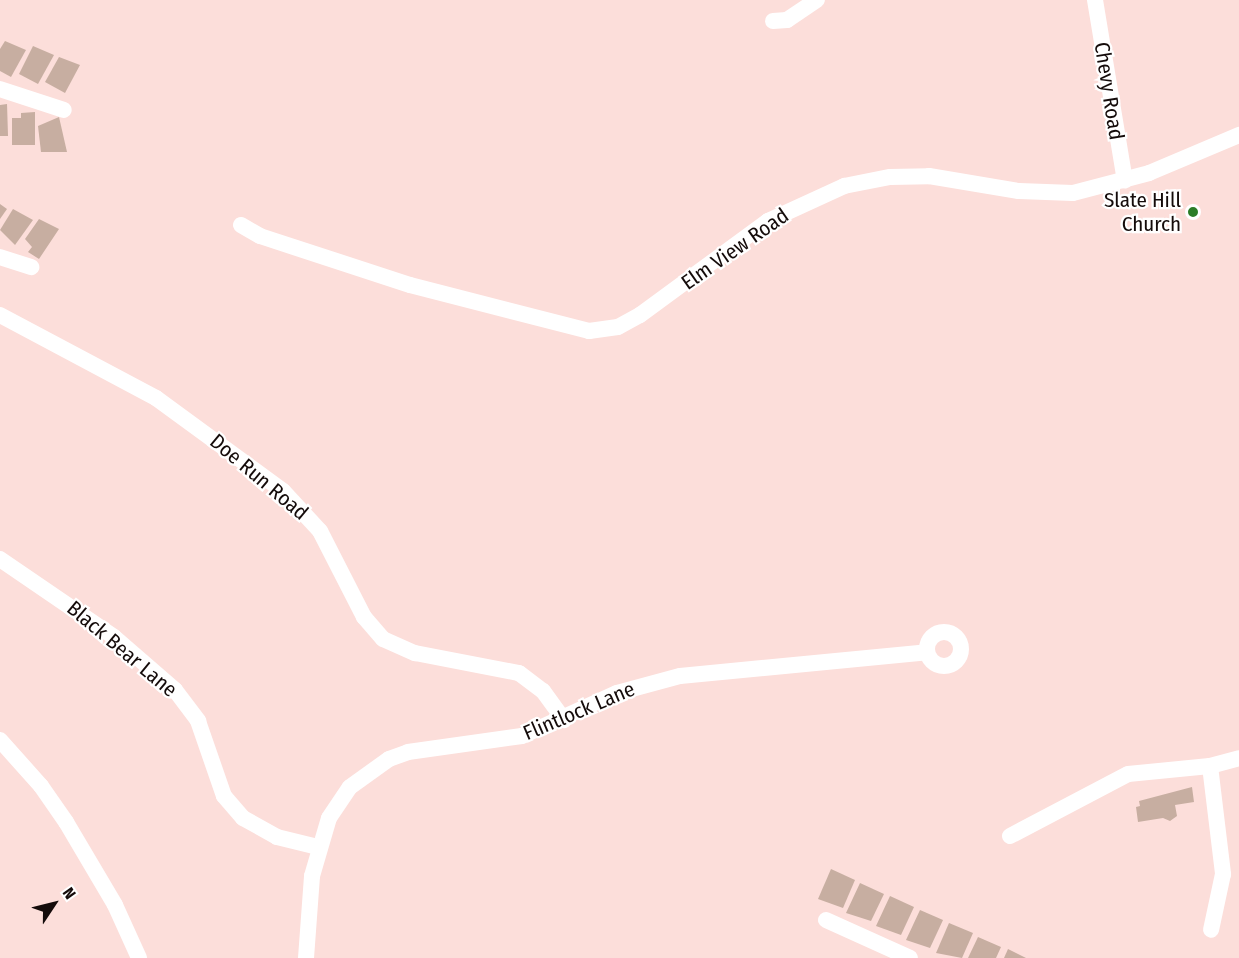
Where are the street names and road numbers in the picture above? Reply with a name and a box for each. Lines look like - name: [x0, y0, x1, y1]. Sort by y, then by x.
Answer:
- street label: Chevy Road: [1089, 40, 1129, 142]
- street label: Elm View Road: [677, 203, 793, 295]
- street label: Doe Run Road: [205, 429, 313, 525]
- street label: Black Bear Lane: [62, 596, 182, 702]
- street label: Flintlock Lane: [519, 676, 639, 746]

